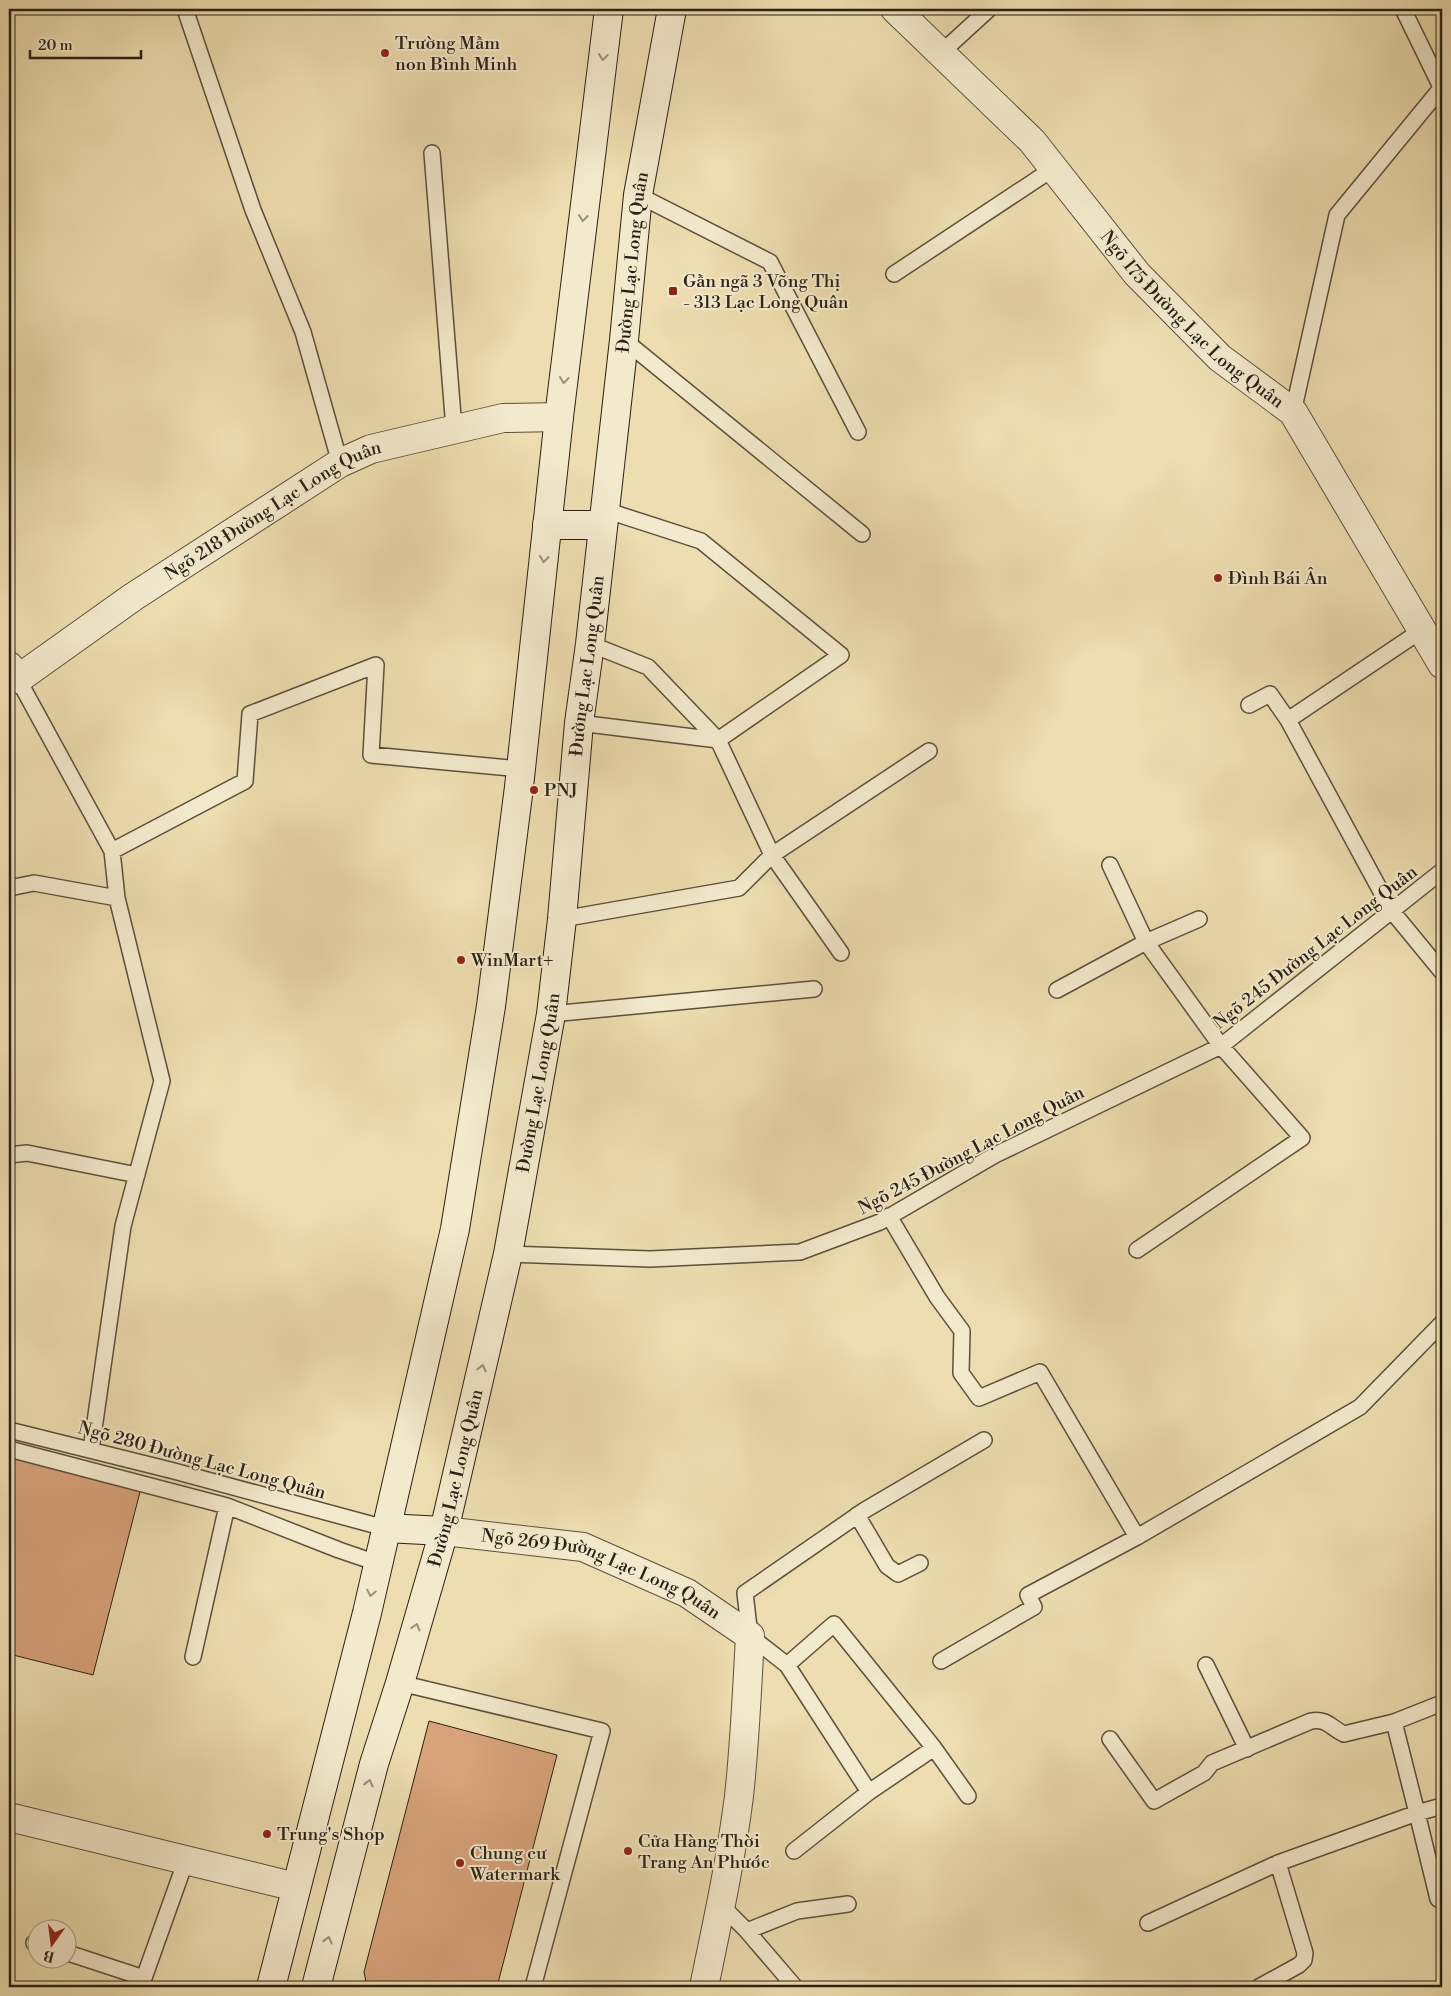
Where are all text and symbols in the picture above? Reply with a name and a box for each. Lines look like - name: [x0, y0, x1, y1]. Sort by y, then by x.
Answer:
- scale bar: [30, 28, 141, 60]
- place label: Trường Mầm non Bình Minh: [395, 32, 518, 76]
- text: 20 m: [38, 36, 73, 55]
- marker: Trường Mầm non Bình Minh: [379, 47, 391, 59]
- one-way arrow: [598, 53, 609, 61]
- street label: Đường Lạc Long Quân: [612, 170, 654, 354]
- one-way arrow: [578, 215, 589, 223]
- street label: Ngõ 175 Đường Lạc Long Quân: [1095, 226, 1289, 414]
- place label: Gần ngã 3 Võng Thị - 313 Lạc Long Quân: [683, 270, 849, 314]
- marker: Gần ngã 3 Võng Thị - 313 Lạc Long Quân: [667, 285, 679, 297]
- one-way arrow: [559, 376, 570, 384]
- street label: Ngõ 218 Đường Lạc Long Quân: [160, 436, 384, 586]
- one-way arrow: [539, 555, 550, 563]
- place label: Đình Bái Ân: [1228, 567, 1328, 590]
- marker: Đình Bái Ân: [1212, 572, 1224, 584]
- street label: Đường Lạc Long Quân: [565, 574, 610, 757]
- place label: PNJ: [544, 779, 578, 802]
- marker: PNJ: [528, 784, 540, 796]
- street label: Ngõ 245 Đường Lạc Long Quân: [1208, 860, 1422, 1034]
- place label: WinMart+: [470, 949, 553, 972]
- marker: WinMart+: [455, 954, 467, 966]
- street label: Đường Lạc Long Quân: [512, 991, 565, 1174]
- street label: Ngõ 245 Đường Lạc Long Quân: [854, 1081, 1089, 1220]
- one-way arrow: [476, 1363, 487, 1372]
- street label: Đường Lạc Long Quân: [423, 1387, 488, 1570]
- street label: Ngõ 280 Đường Lạc Long Quân: [76, 1416, 328, 1505]
- street label: Ngõ 269 Đường Lạc Long Quân: [480, 1524, 725, 1625]
- one-way arrow: [366, 1588, 377, 1597]
- one-way arrow: [410, 1623, 421, 1632]
- one-way arrow: [363, 1778, 374, 1787]
- place label: Trung's Shop: [277, 1823, 385, 1846]
- marker: Trung's Shop: [261, 1828, 273, 1840]
- place label: Cửa Hàng Thời Trang An Phước: [638, 1830, 770, 1874]
- place label: Chung cư Watermark: [469, 1842, 561, 1886]
- marker: Cửa Hàng Thời Trang An Phước: [622, 1845, 634, 1857]
- marker: Chung cư Watermark: [454, 1857, 466, 1869]
- north arrow: [28, 1918, 78, 1968]
- one-way arrow: [323, 1937, 333, 1945]
- text: B: [42, 1946, 56, 1966]

